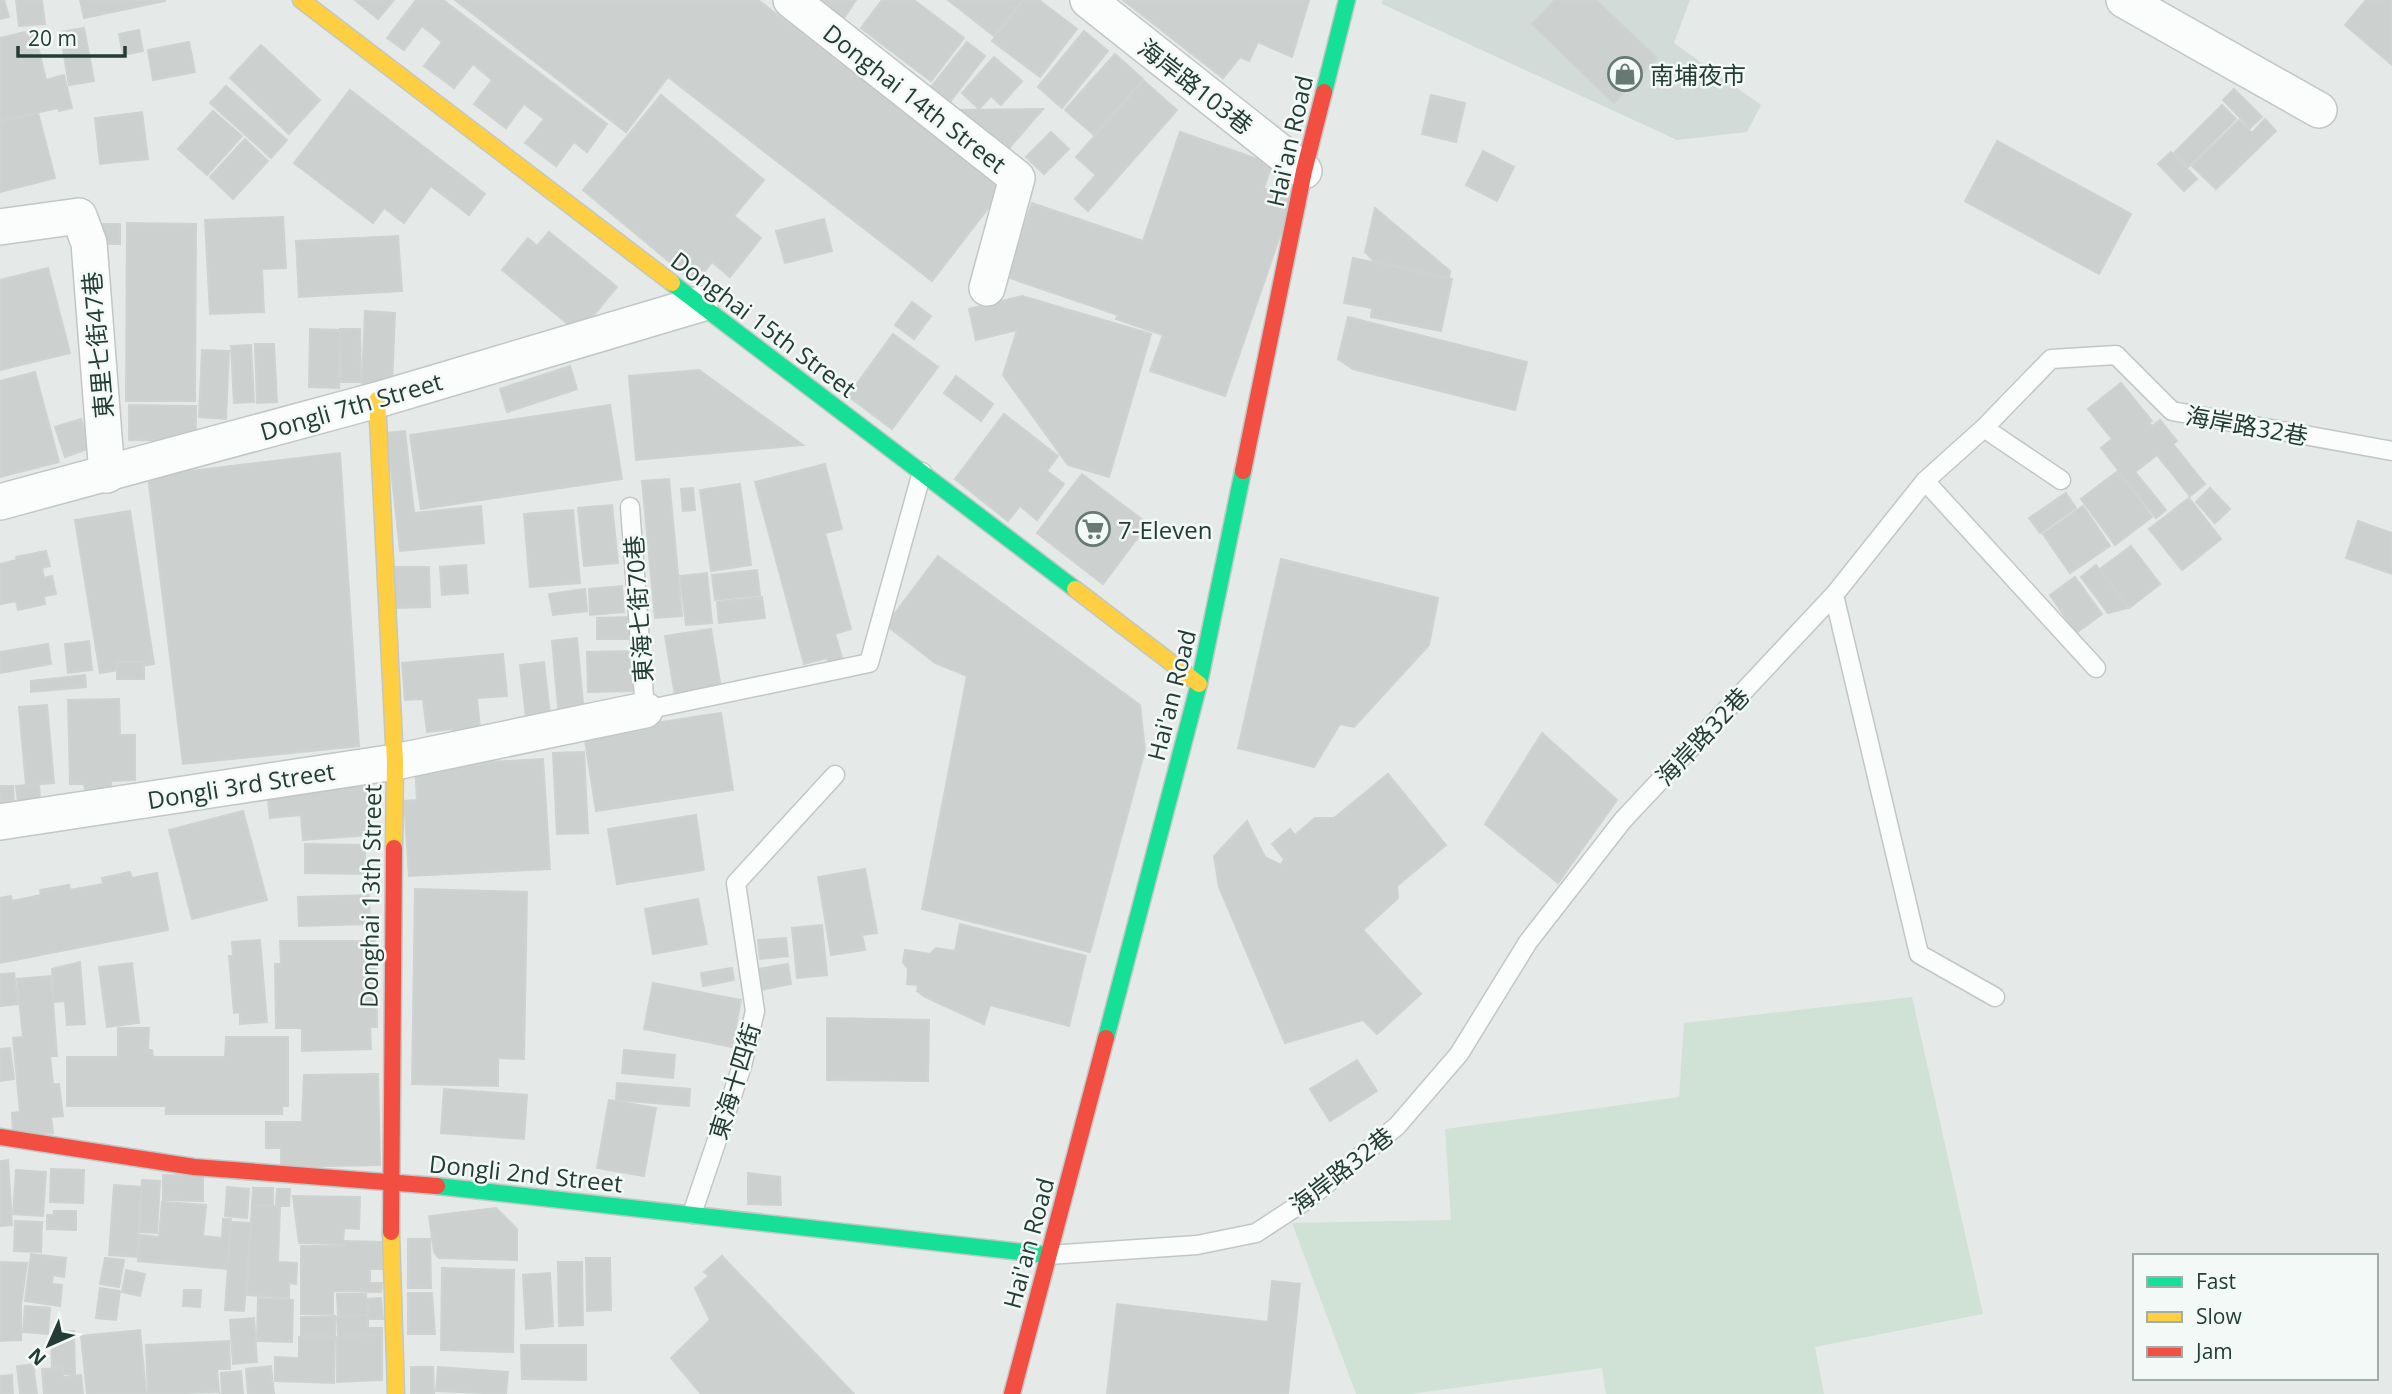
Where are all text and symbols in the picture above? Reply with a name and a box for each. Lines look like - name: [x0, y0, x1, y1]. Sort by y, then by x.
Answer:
- scale bar: [18, 14, 124, 58]
- street label: Donghai 14th Street: [817, 16, 1013, 180]
- text: 20 m: [28, 24, 77, 52]
- street label: 海岸路103巷: [1132, 31, 1260, 141]
- shop icon: 南埔夜市: [1606, 55, 1644, 93]
- place label: 南埔夜市: [1650, 58, 1746, 91]
- street label: Hai'an Road: [1258, 72, 1320, 210]
- street label: Donghai 15th Street: [665, 243, 863, 405]
- street label: 東里七街47巷: [74, 270, 120, 420]
- street label: Dongli 7th Street: [256, 364, 446, 448]
- street label: 海岸路32巷: [2183, 398, 2311, 452]
- supermarket icon: 7-Eleven: [1074, 510, 1112, 548]
- place label: 7-Eleven: [1118, 513, 1213, 546]
- street label: 東海七街70巷: [616, 534, 660, 684]
- street label: Hai'an Road: [1139, 626, 1203, 764]
- street label: 海岸路32巷: [1648, 680, 1756, 792]
- street label: Dongli 3rd Street: [145, 754, 337, 816]
- street label: Donghai 13th Street: [352, 784, 388, 1008]
- street label: 東海十四街: [701, 1019, 767, 1143]
- street label: 海岸路32巷: [1282, 1119, 1400, 1221]
- street label: Dongli 2nd Street: [428, 1146, 624, 1200]
- street label: Hai'an Road: [995, 1174, 1061, 1312]
- legend: [2133, 1254, 2378, 1380]
- text: Fast: [2196, 1267, 2236, 1295]
- text: Slow: [2196, 1302, 2242, 1330]
- north arrow: [14, 1310, 84, 1380]
- text: Jam: [2194, 1337, 2233, 1365]
- text: N: [22, 1342, 52, 1372]

